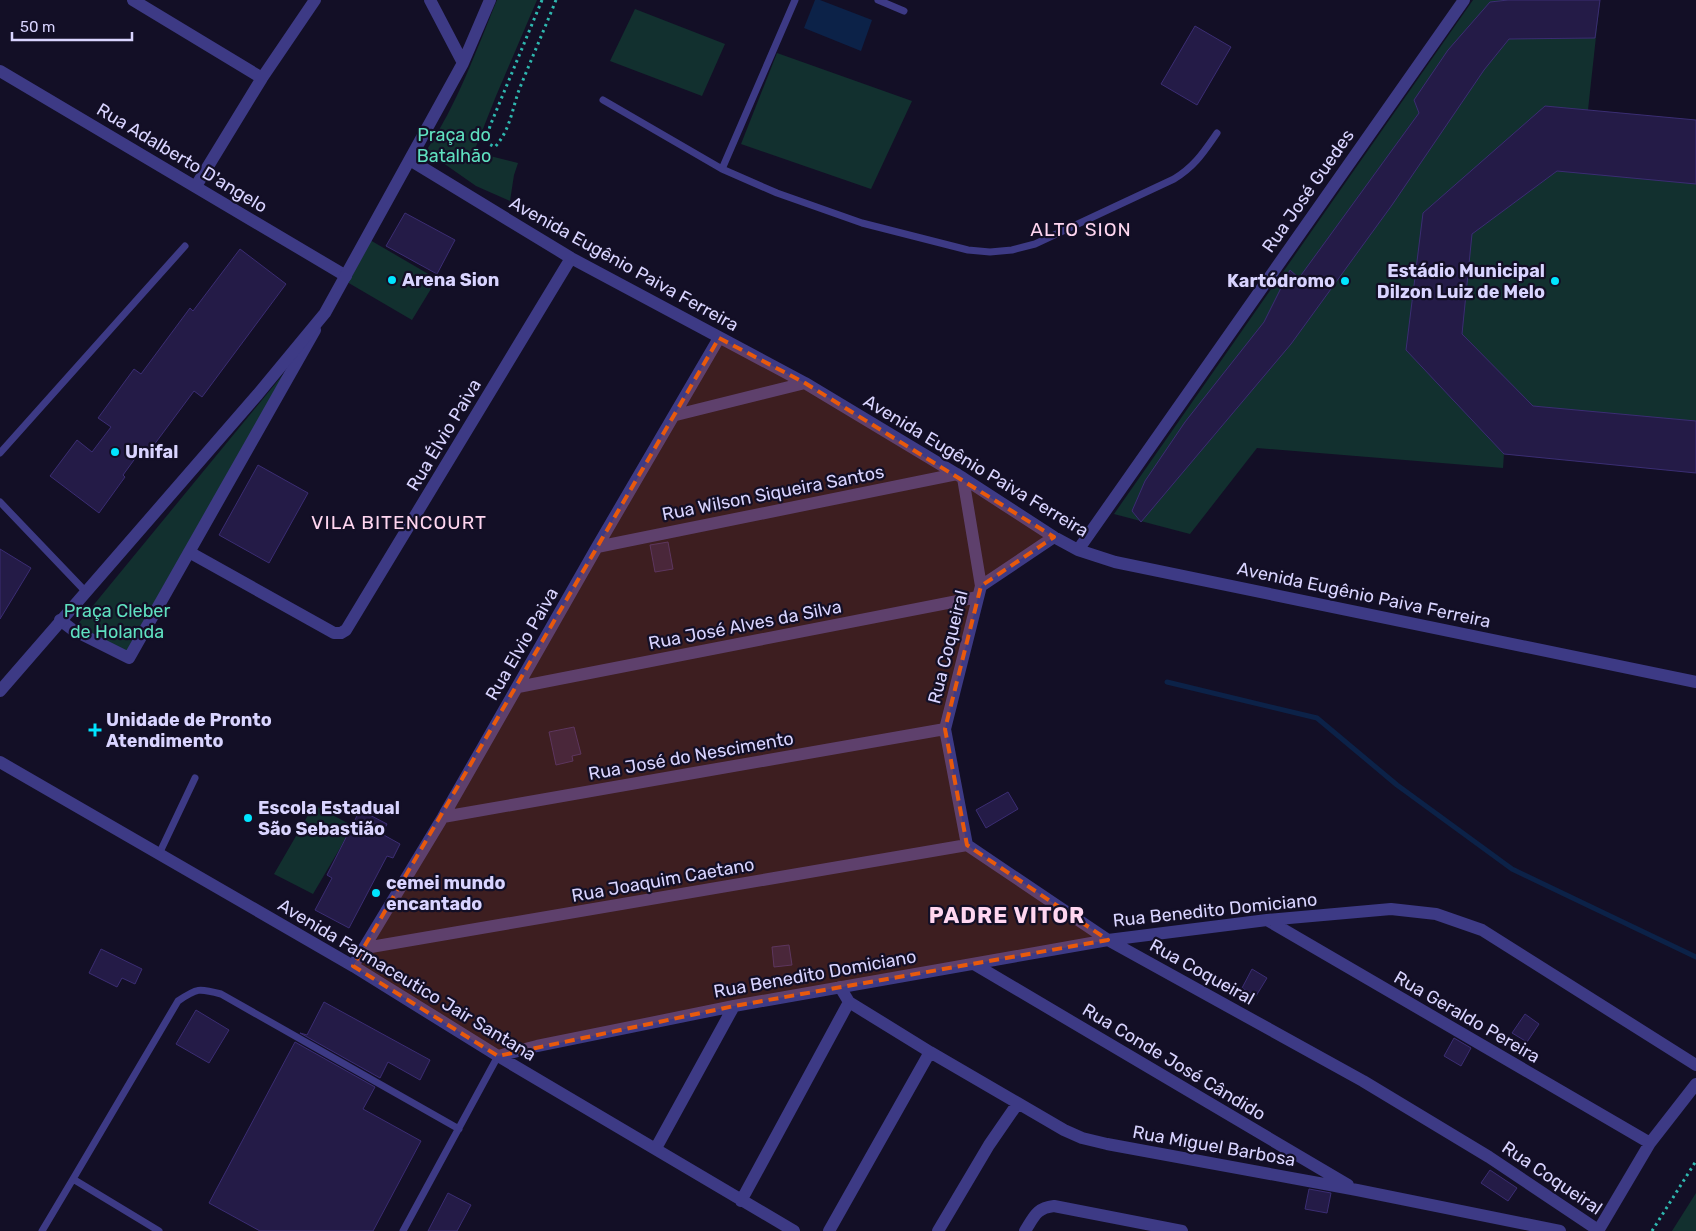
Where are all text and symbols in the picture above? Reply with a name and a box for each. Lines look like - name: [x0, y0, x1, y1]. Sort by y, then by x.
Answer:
- scale bar: [12, 10, 132, 42]
- text: 50 m: [20, 18, 55, 36]
- street label: Rua Adalberto D'angelo: [93, 98, 271, 218]
- park label: Praça do Batalhão: [417, 124, 491, 167]
- street label: Rua José Guedes: [1257, 125, 1359, 257]
- street label: Avenida Eugênio Paiva Ferreira: [506, 192, 742, 336]
- district label: ALTO SION: [1030, 218, 1132, 241]
- place label: Estádio Municipal Dilzon Luiz de Melo: [1377, 260, 1545, 303]
- place label: Arena Sion: [402, 269, 499, 291]
- place label: Kartódromo: [1227, 270, 1335, 292]
- marker: Arena Sion: [386, 274, 398, 286]
- marker: Kartódromo: [1339, 275, 1351, 287]
- marker: Estádio Municipal Dilzon Luiz de Melo: [1549, 275, 1561, 287]
- street label: Rua Élvio Paiva: [402, 375, 486, 495]
- street label: Avenida Eugênio Paiva Ferreira: [859, 390, 1093, 542]
- place label: Unifal: [125, 441, 178, 463]
- marker: Unifal: [109, 446, 121, 458]
- street label: Rua Wilson Siqueira Santos: [660, 461, 886, 525]
- district label: VILA BITENCOURT: [311, 511, 487, 534]
- street label: Avenida Eugênio Paiva Ferreira: [1235, 557, 1493, 633]
- street label: Rua Elvio Paiva: [481, 584, 563, 704]
- street label: Rua Coqueiral: [923, 588, 973, 706]
- street label: Rua José Alves da Silva: [647, 595, 843, 655]
- park label: Praça Cleber de Holanda: [64, 600, 170, 643]
- place label: Unidade de Pronto Atendimento: [106, 709, 272, 752]
- marker: Unidade de Pronto Atendimento: [88, 723, 102, 737]
- street label: Rua José do Nescimento: [587, 727, 795, 785]
- place label: Escola Estadual São Sebastião: [258, 797, 400, 840]
- marker: Escola Estadual São Sebastião: [242, 812, 254, 824]
- street label: Rua Joaquim Caetano: [570, 853, 756, 907]
- place label: cemei mundo encantado: [386, 872, 505, 915]
- marker: cemei mundo encantado: [370, 887, 382, 899]
- street label: Rua Benedito Domiciano: [1112, 888, 1318, 932]
- street label: Avenida Farmaceutico Jair Santana: [274, 894, 540, 1066]
- district label: PADRE VITOR: [929, 902, 1085, 929]
- street label: Rua Coqueiral: [1146, 934, 1258, 1010]
- street label: Rua Benedito Domiciano: [712, 945, 918, 1003]
- street label: Rua Geraldo Pereira: [1390, 966, 1544, 1068]
- street label: Rua Conde José Cândido: [1078, 999, 1270, 1125]
- street label: Rua Miguel Barbosa: [1131, 1121, 1297, 1171]
- street label: Rua Coqueiral: [1498, 1136, 1606, 1220]

